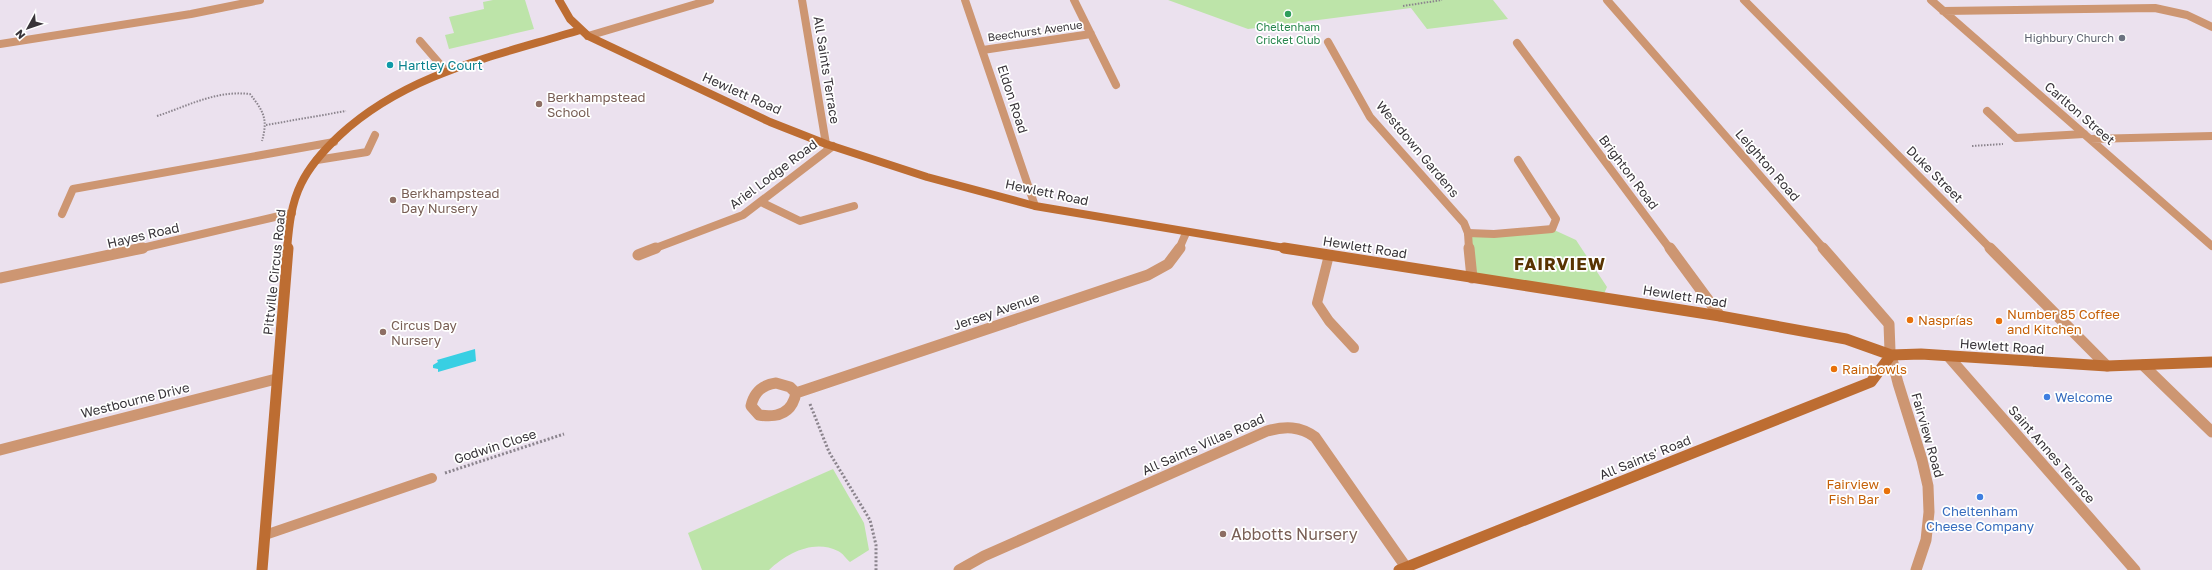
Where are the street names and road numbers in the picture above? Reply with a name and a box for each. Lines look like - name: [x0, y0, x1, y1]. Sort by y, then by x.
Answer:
- street label: All Saints Terrace: [811, 15, 843, 125]
- street label: Beechurst Avenue: [987, 17, 1083, 44]
- street label: Eldon Road: [994, 63, 1032, 135]
- street label: Hewlett Road: [700, 68, 784, 118]
- street label: Carlton Street: [2042, 78, 2118, 148]
- street label: Westdown Gardens: [1373, 98, 1463, 201]
- street label: Leighton Road: [1732, 126, 1804, 204]
- street label: Brighton Road: [1596, 132, 1662, 212]
- street label: Ariel Lodge Road: [726, 136, 820, 212]
- street label: Duke Street: [1903, 142, 1967, 206]
- street label: Hewlett Road: [1004, 175, 1090, 209]
- street label: Pittville Circus Road: [259, 208, 289, 336]
- street label: Hayes Road: [105, 219, 181, 251]
- street label: Hewlett Road: [1322, 232, 1408, 262]
- street label: Hewlett Road: [1642, 281, 1728, 311]
- street label: Jersey Avenue: [951, 289, 1041, 333]
- street label: Hewlett Road: [1959, 335, 2045, 357]
- street label: Westbourne Drive: [79, 379, 191, 421]
- street label: Fairview Road: [1908, 391, 1948, 479]
- street label: Saint Annes Terrace: [2005, 402, 2099, 506]
- street label: All Saints Villas Road: [1139, 410, 1267, 478]
- street label: Godwin Close: [452, 425, 538, 467]
- street label: All Saints' Road: [1597, 431, 1693, 483]

